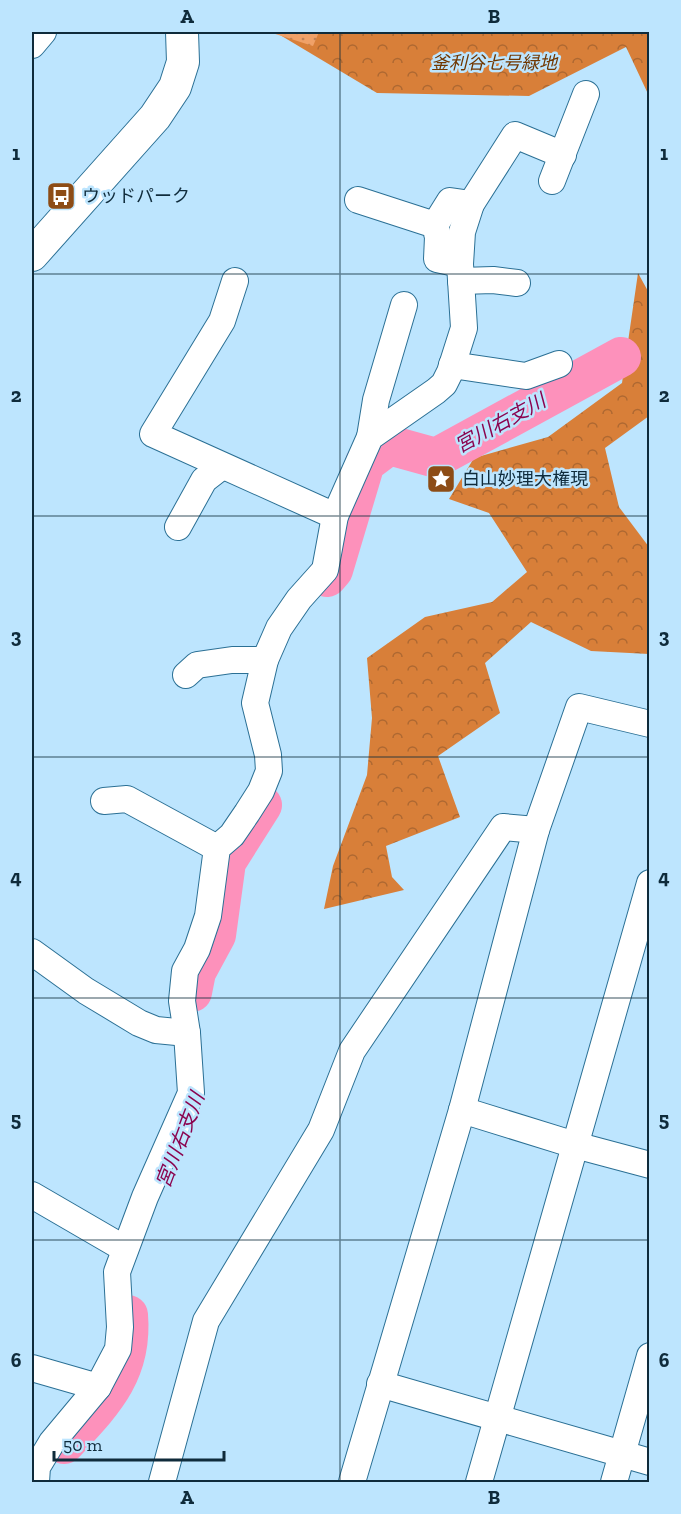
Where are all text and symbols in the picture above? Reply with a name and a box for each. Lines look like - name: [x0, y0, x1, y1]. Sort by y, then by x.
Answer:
- text: A: [180, 4, 194, 28]
- text: B: [488, 4, 500, 28]
- park label: 釜利谷七号緑地: [431, 52, 559, 74]
- text: 1: [12, 141, 20, 165]
- text: 1: [660, 141, 668, 165]
- bus stop icon: ウッドパーク: [45, 180, 77, 212]
- place label: ウッドパーク: [82, 185, 190, 207]
- text: 2: [11, 383, 22, 407]
- text: 2: [659, 383, 670, 407]
- water label: 宮川右支川: [450, 387, 551, 458]
- place icon: 白山妙理大権現: [425, 463, 457, 495]
- place label: 白山妙理大権現: [462, 468, 588, 490]
- text: 3: [11, 624, 22, 648]
- text: 3: [659, 624, 670, 648]
- text: 4: [10, 865, 22, 889]
- text: 4: [658, 865, 670, 889]
- water label: 宮川右支川: [151, 1087, 210, 1191]
- text: 5: [11, 1107, 21, 1131]
- text: 5: [659, 1107, 669, 1131]
- text: 6: [11, 1348, 22, 1372]
- text: 6: [659, 1348, 670, 1372]
- scale bar: [54, 1424, 224, 1462]
- text: 50 m: [63, 1434, 103, 1456]
- text: A: [180, 1485, 194, 1509]
- text: B: [488, 1485, 500, 1509]

